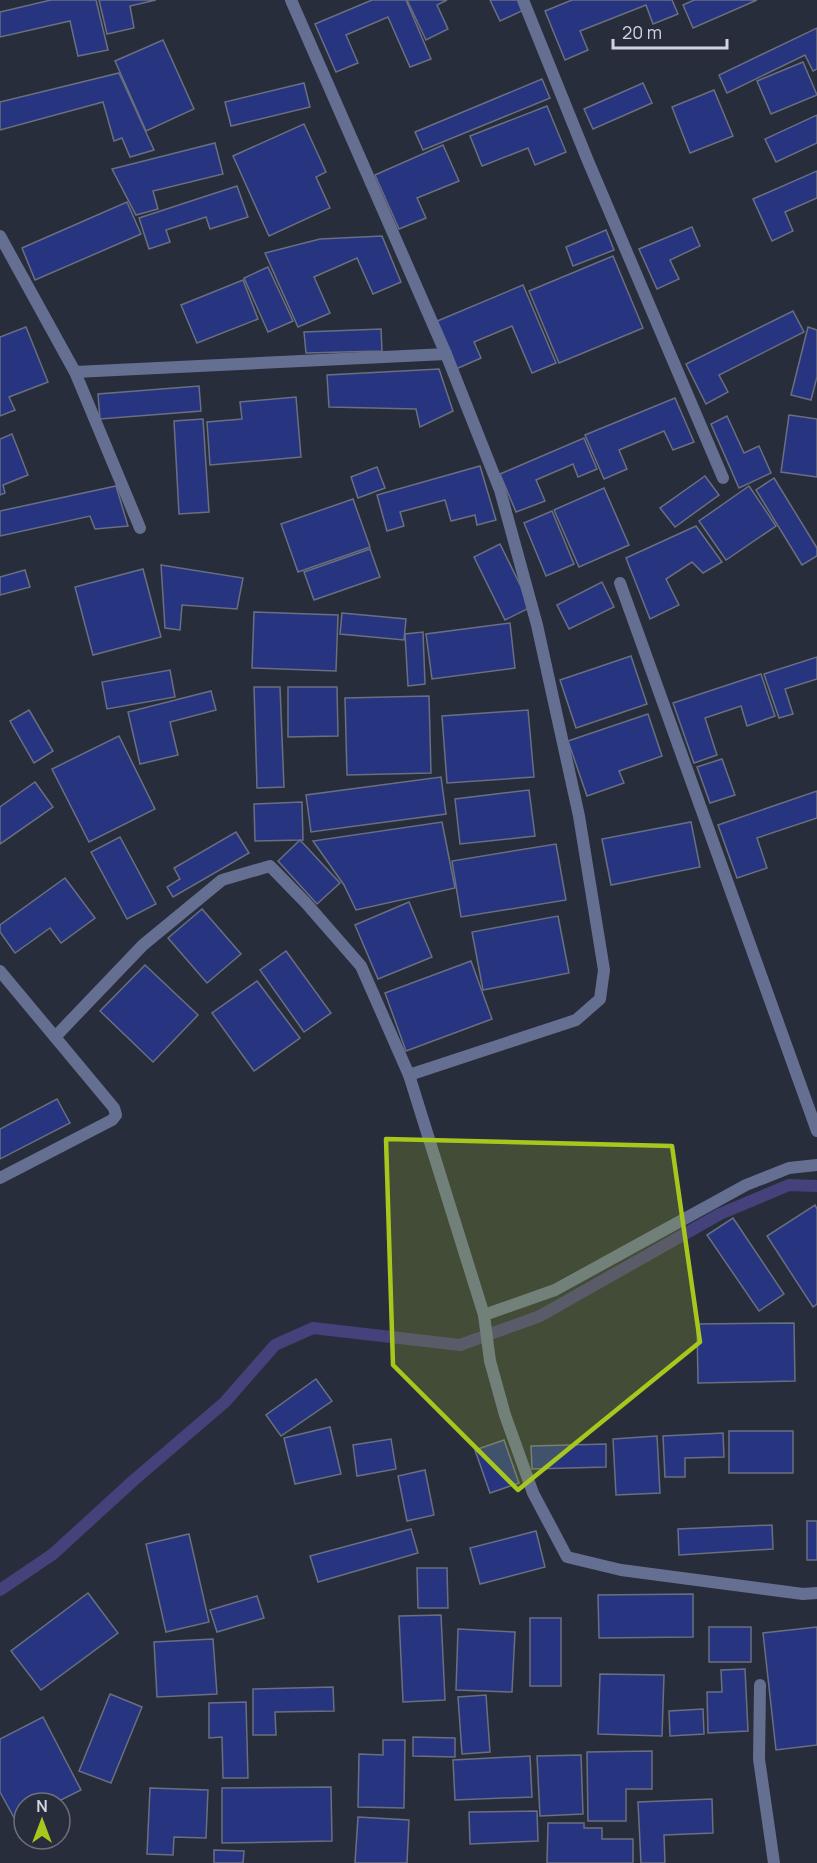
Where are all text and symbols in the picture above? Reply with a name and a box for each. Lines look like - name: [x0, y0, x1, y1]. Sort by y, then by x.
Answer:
- scale bar: [613, 12, 727, 50]
- text: 20 m: [622, 20, 662, 44]
- north arrow: [12, 1791, 72, 1851]
- text: N: [36, 1795, 48, 1817]

